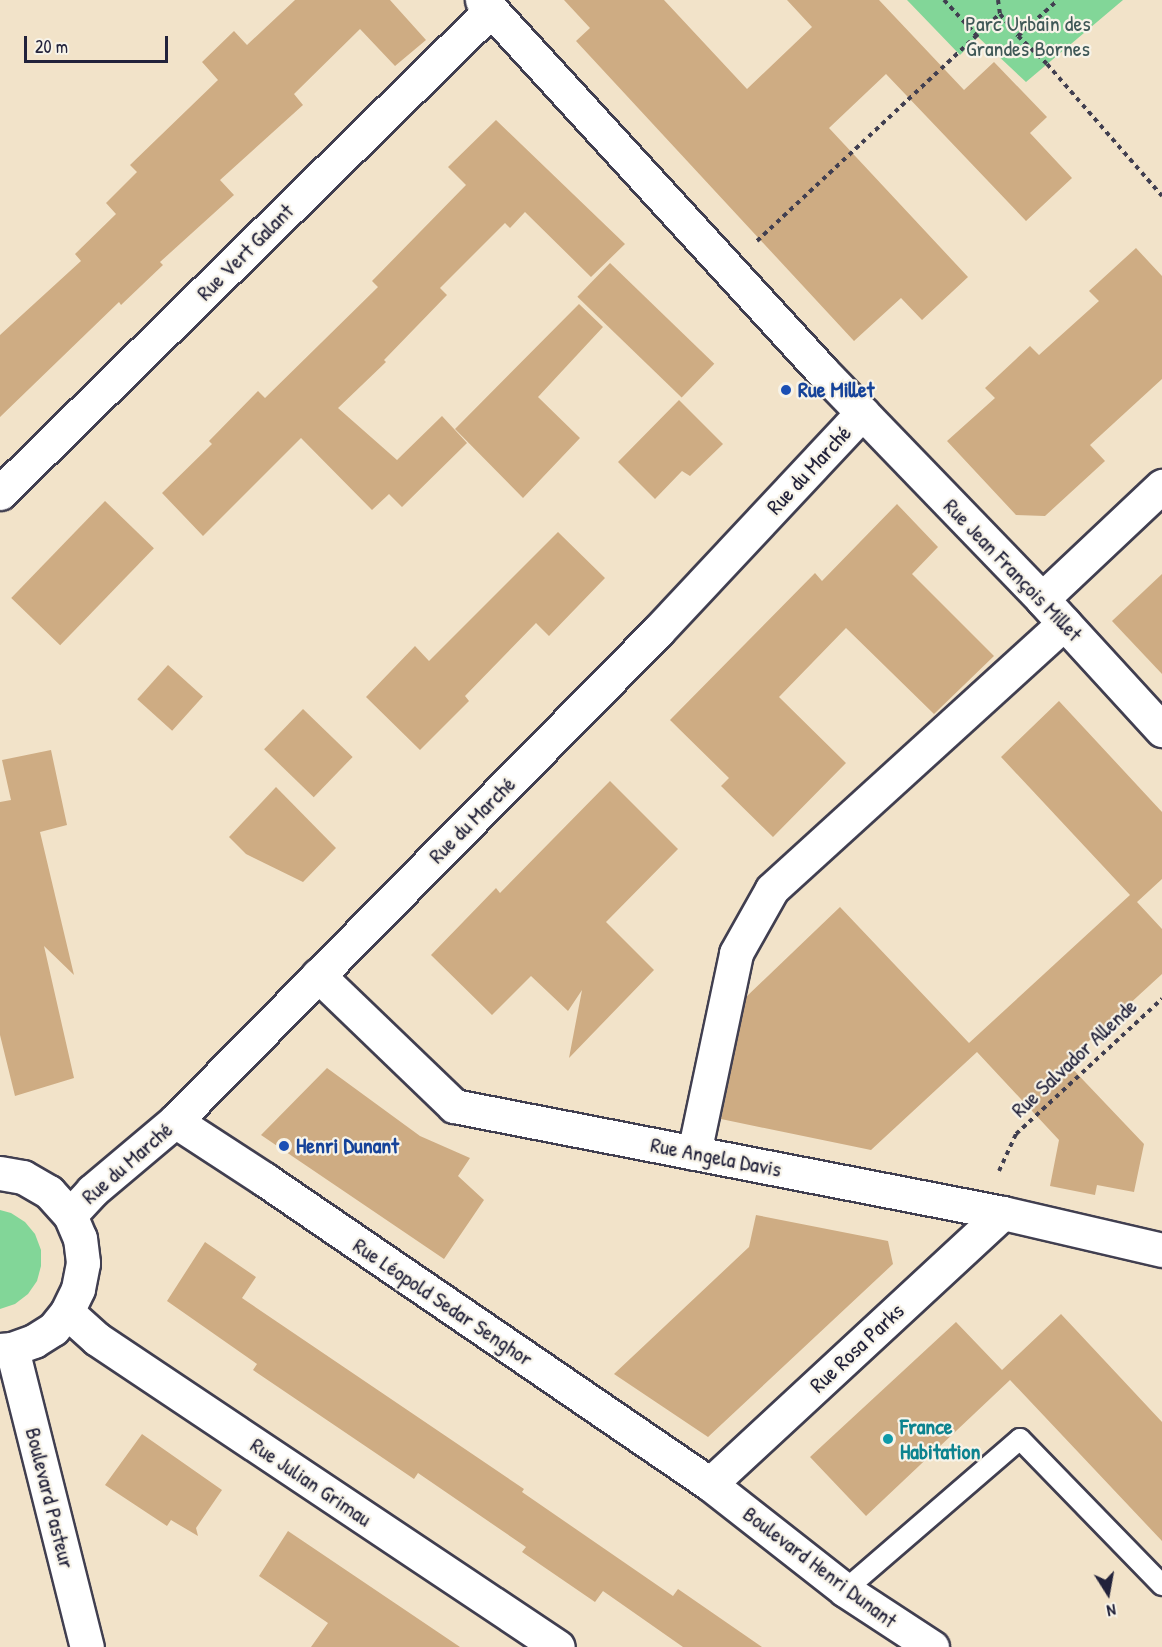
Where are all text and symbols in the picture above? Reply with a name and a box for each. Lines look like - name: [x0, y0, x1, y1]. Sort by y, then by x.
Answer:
- park label: Parc Urbain des Grandes Bornes: [965, 10, 1091, 62]
- scale bar: [27, 24, 171, 62]
- text: 20 m: [35, 34, 68, 59]
- street label: Rue Vert Galant: [191, 198, 299, 306]
- place label: Rue Millet: [798, 377, 874, 403]
- marker: Rue Millet: [779, 383, 793, 397]
- street label: Rue du Marché: [761, 420, 857, 520]
- street label: Rue Jean François Millet: [938, 493, 1088, 647]
- street label: Rue du Marché: [423, 771, 521, 869]
- street label: Rue Salvador Allende: [1006, 993, 1142, 1123]
- street label: Rue du Marché: [76, 1116, 178, 1210]
- street label: Rue Angela Davis: [648, 1131, 784, 1183]
- place label: Henri Dunant: [296, 1133, 399, 1159]
- marker: Henri Dunant: [277, 1139, 291, 1153]
- street label: Rue Léopold Sedar Senghor: [348, 1232, 538, 1372]
- street label: Rue Rosa Parks: [805, 1298, 909, 1398]
- place label: France Habitation: [900, 1413, 980, 1464]
- street label: Boulevard Pasteur: [20, 1425, 80, 1571]
- street label: Rue Julian Grimau: [245, 1432, 377, 1532]
- marker: France Habitation: [881, 1432, 895, 1446]
- street label: Boulevard Henri Dunant: [738, 1501, 902, 1633]
- north arrow: [1078, 1563, 1138, 1623]
- text: N: [1105, 1599, 1118, 1622]

